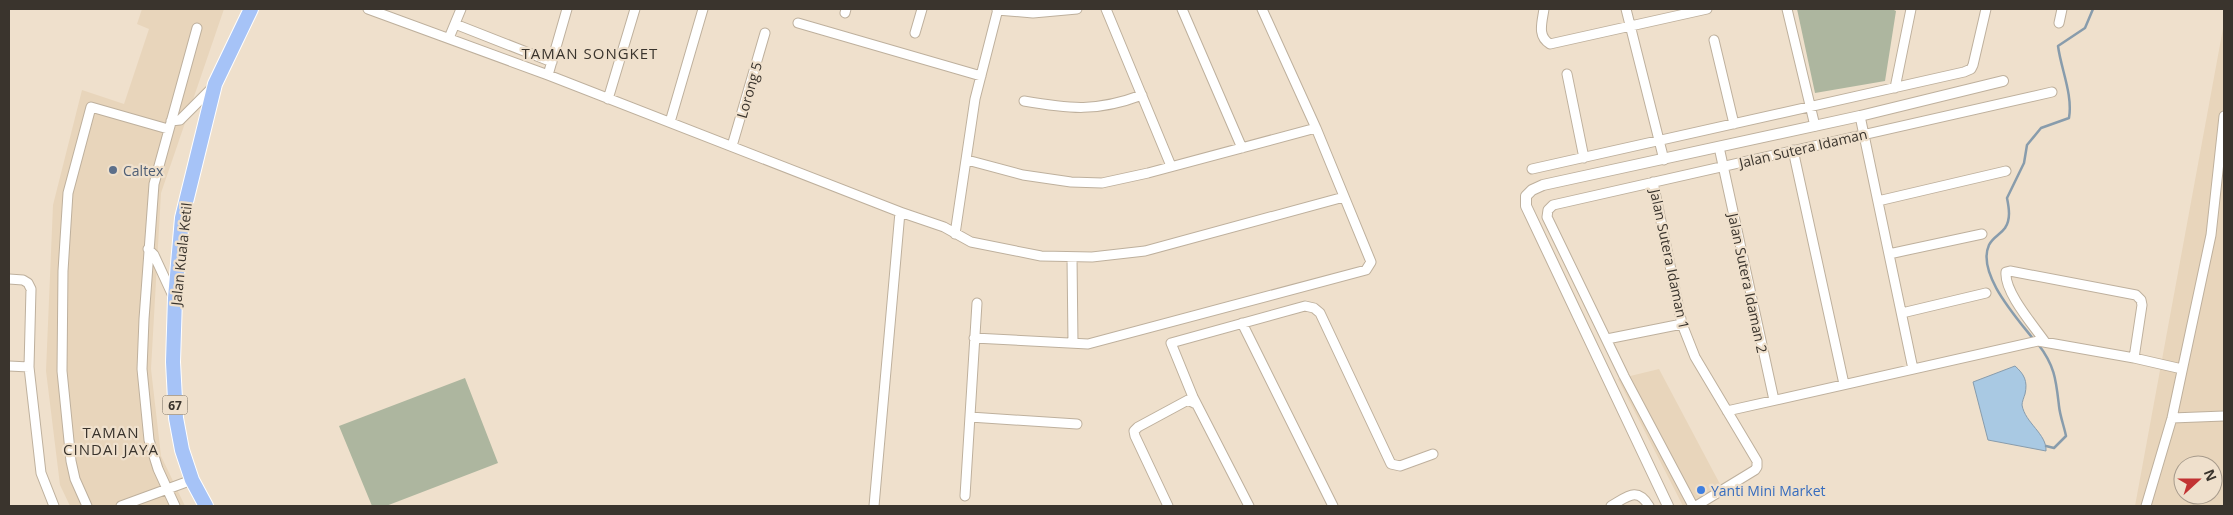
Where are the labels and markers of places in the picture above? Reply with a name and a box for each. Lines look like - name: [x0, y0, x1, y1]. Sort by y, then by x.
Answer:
- place label: Caltex: [123, 161, 164, 180]
- marker: Caltex: [107, 164, 119, 176]
- place label: Yanti Mini Market: [1711, 481, 1826, 500]
- marker: Yanti Mini Market: [1695, 484, 1707, 496]

